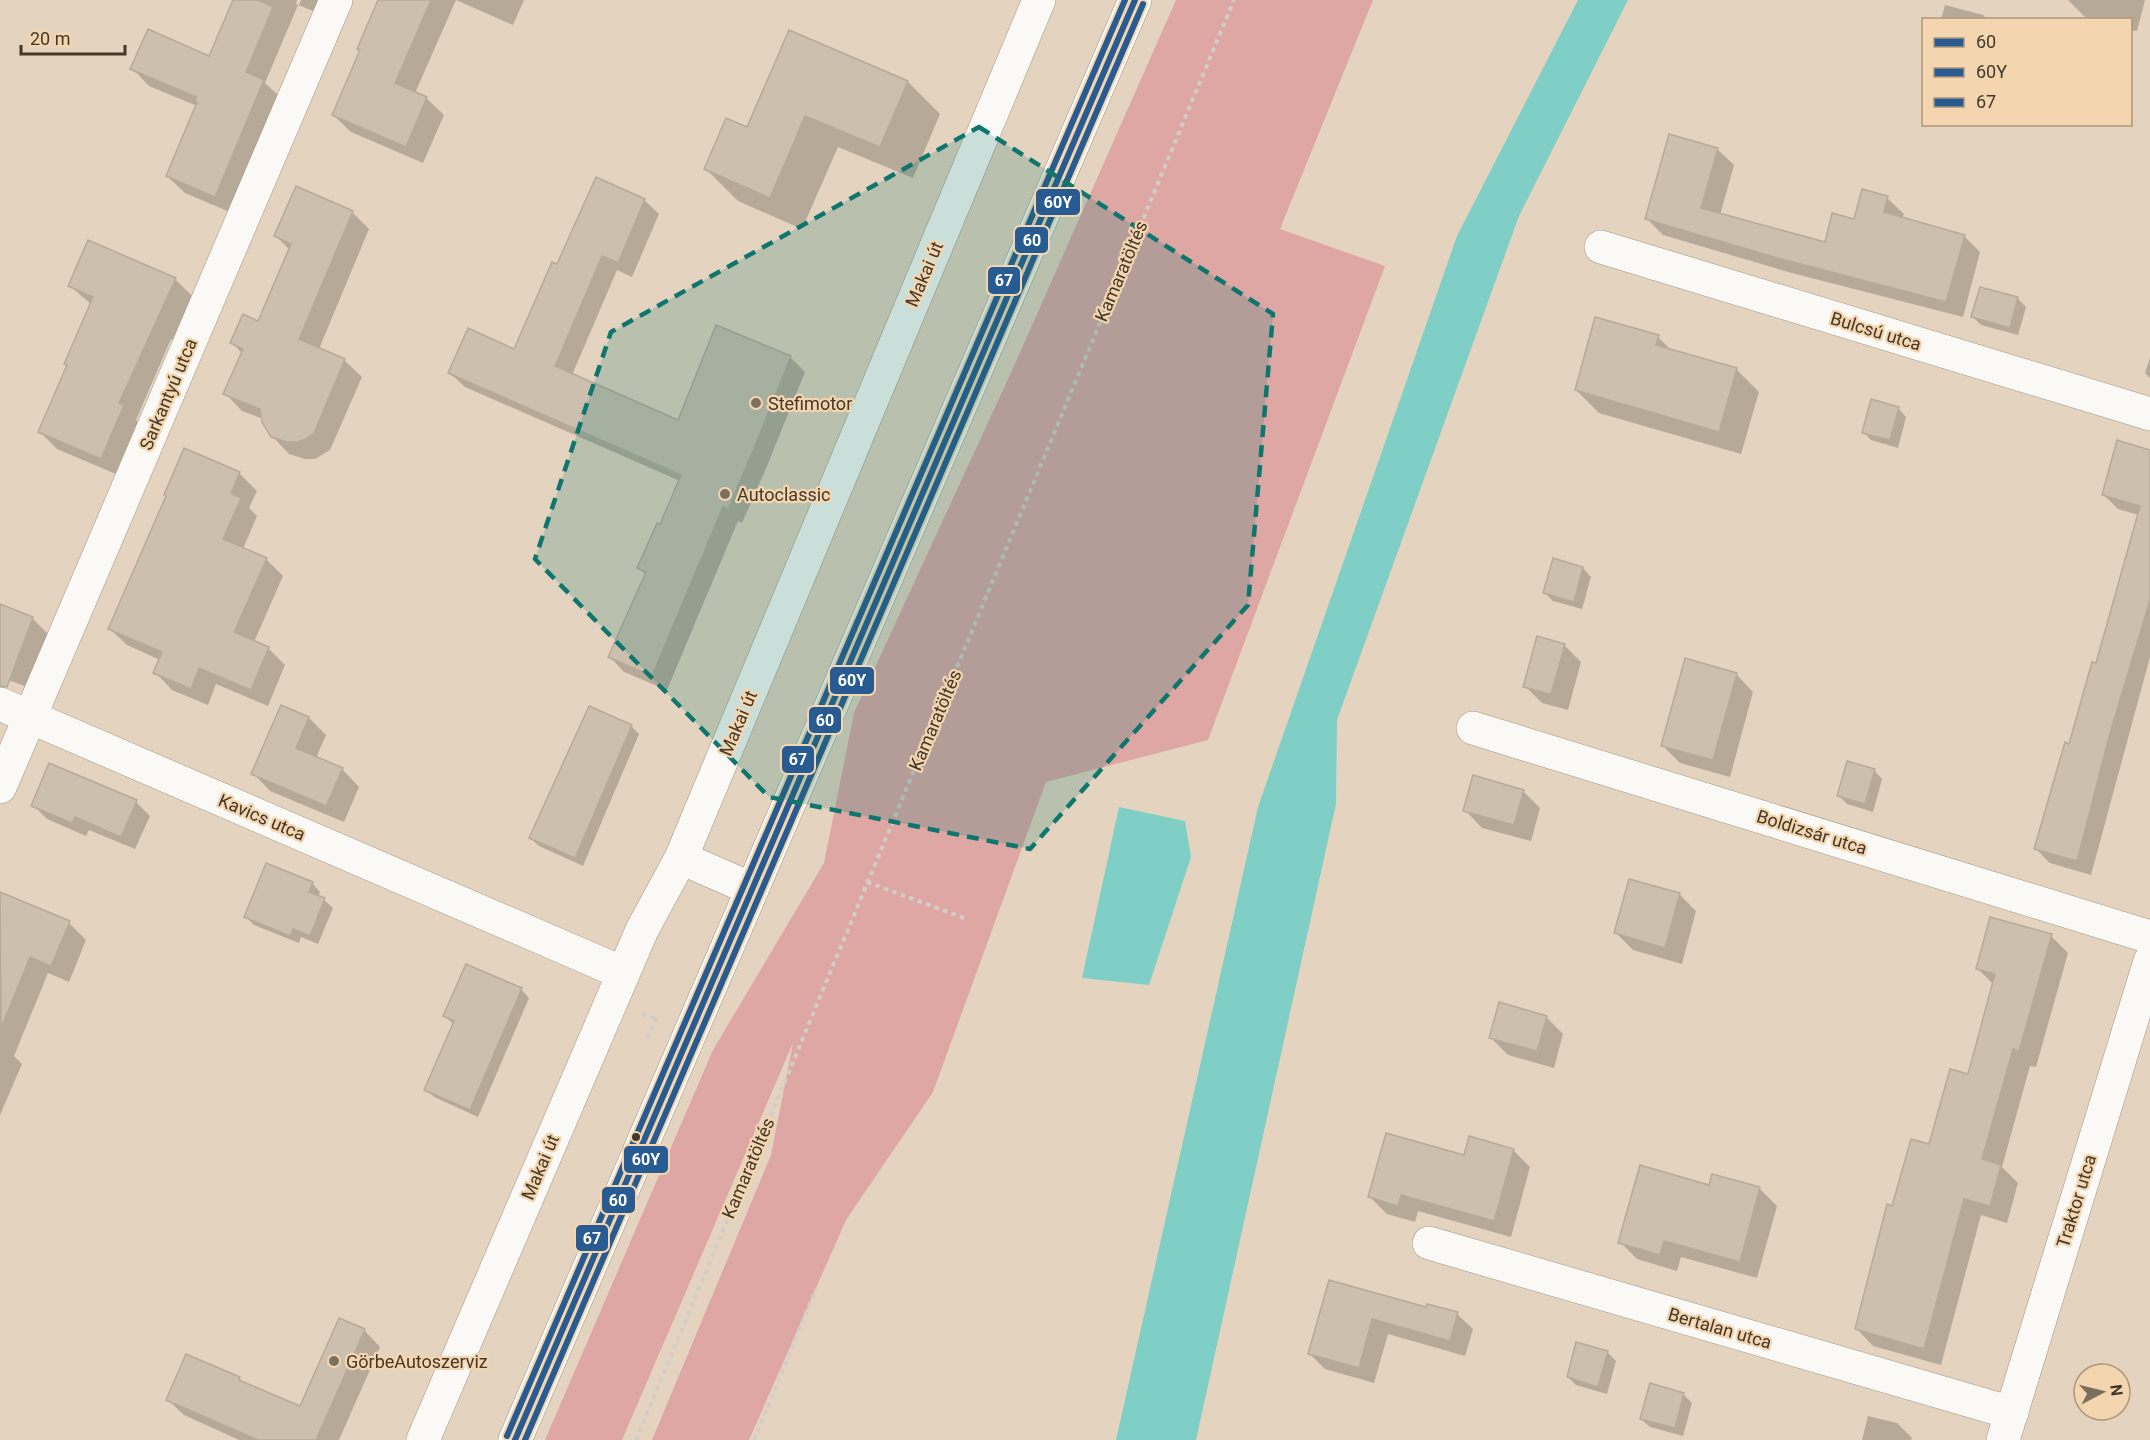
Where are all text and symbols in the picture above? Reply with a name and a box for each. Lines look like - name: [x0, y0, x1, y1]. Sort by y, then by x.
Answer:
- scale bar: [21, 18, 124, 56]
- legend: [1922, 18, 2132, 126]
- text: 20 m: [30, 28, 70, 49]
- text: 60: [1976, 31, 1996, 52]
- text: 60Y: [1976, 61, 2007, 82]
- text: 67: [1976, 91, 1996, 112]
- line badge: 60Y: [1035, 188, 1081, 216]
- text: 60Y: [1044, 193, 1072, 212]
- street label: Kamaratöltés: [1090, 218, 1152, 324]
- line badge: 60: [1014, 226, 1049, 254]
- text: 60: [1023, 231, 1041, 250]
- street label: Makai út: [901, 238, 947, 310]
- line badge: 67: [987, 266, 1021, 295]
- text: 67: [995, 271, 1013, 290]
- street label: Bulcsú utca: [1828, 307, 1924, 355]
- street label: Sarkantyú utca: [135, 335, 201, 453]
- place label: Stefimotor: [768, 393, 852, 414]
- marker: Stefimotor: [749, 396, 763, 410]
- place label: Autoclassic: [737, 484, 831, 505]
- marker: Autoclassic: [718, 487, 732, 501]
- line badge: 60Y: [829, 666, 875, 695]
- street label: Kamaratöltés: [904, 667, 966, 773]
- text: 60Y: [838, 671, 866, 690]
- street label: Makai út: [715, 687, 761, 759]
- line badge: 60: [808, 706, 842, 734]
- text: 60: [816, 711, 834, 730]
- line badge: 67: [781, 745, 815, 774]
- text: 67: [789, 750, 807, 769]
- street label: Kavics utca: [215, 789, 309, 845]
- street label: Boldizsár utca: [1754, 805, 1870, 859]
- street label: Kamaratöltés: [717, 1115, 779, 1221]
- street label: Makai út: [517, 1131, 563, 1203]
- unlabelled marker: [630, 1131, 642, 1143]
- line badge: 60Y: [623, 1145, 669, 1174]
- text: 60Y: [632, 1150, 660, 1169]
- street label: Traktor utca: [2052, 1152, 2100, 1250]
- line badge: 60: [601, 1186, 636, 1214]
- text: 60: [609, 1191, 627, 1210]
- line badge: 67: [575, 1224, 609, 1252]
- text: 67: [583, 1229, 601, 1248]
- street label: Bertalan utca: [1666, 1303, 1774, 1353]
- place label: GörbeAutoszerviz: [346, 1351, 488, 1372]
- marker: GörbeAutoszerviz: [327, 1354, 341, 1368]
- north arrow: [2072, 1362, 2132, 1422]
- text: N: [2106, 1383, 2127, 1397]

